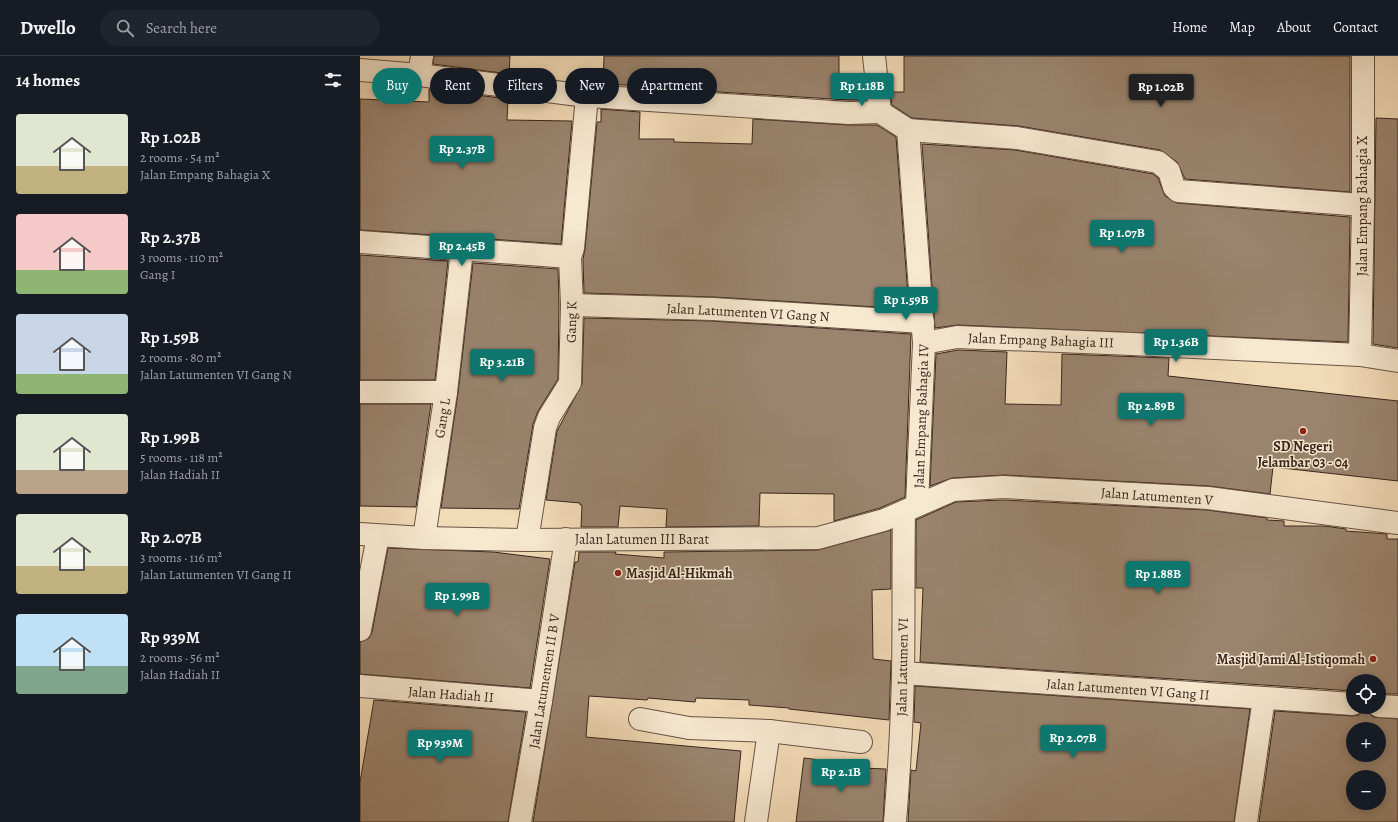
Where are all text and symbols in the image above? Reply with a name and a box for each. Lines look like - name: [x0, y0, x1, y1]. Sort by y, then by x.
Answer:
- search box: [100, 10, 380, 46]
- text: Dwello: [20, 15, 76, 41]
- icon: search: [114, 17, 136, 39]
- text: Search here: [146, 18, 217, 38]
- text: Home: [1172, 18, 1207, 37]
- text: Map: [1229, 18, 1255, 37]
- text: About: [1277, 18, 1311, 37]
- text: Contact: [1333, 18, 1378, 37]
- chip: Buy: [372, 68, 422, 104]
- chip: Rent: [430, 68, 485, 104]
- chip: Filters: [493, 68, 557, 104]
- chip: New: [565, 68, 619, 104]
- chip: Apartment: [627, 68, 717, 104]
- text: 14 homes: [16, 69, 80, 92]
- icon: filters: [322, 69, 344, 91]
- pin: Rp 1.18B: [821, 73, 903, 107]
- pin: Rp 1.02B: [1120, 74, 1202, 108]
- text: Rp 1.18B: [840, 77, 884, 94]
- text: Rp 1.02B: [1138, 78, 1184, 95]
- text: Rp 1.02B: [140, 126, 201, 149]
- icon: home: [48, 130, 96, 178]
- street label: Jalan Empang Bahagia X: [1353, 135, 1372, 276]
- pin: Rp 2.37B: [421, 136, 503, 170]
- text: Rp 2.37B: [439, 140, 485, 157]
- text: 2 rooms · 54 m²: [140, 149, 219, 166]
- text: Jalan Empang Bahagia X: [140, 166, 270, 183]
- pin: Rp 1.07B: [1081, 220, 1163, 254]
- text: Rp 1.07B: [1099, 224, 1145, 241]
- text: Rp 2.37B: [140, 226, 201, 249]
- icon: home: [48, 230, 96, 278]
- pin: Rp 2.45B: [421, 233, 503, 267]
- text: Rp 2.45B: [439, 237, 485, 254]
- text: 3 rooms · 110 m²: [140, 249, 223, 266]
- text: Gang I: [140, 266, 176, 283]
- pin: Rp 1.59B: [865, 287, 947, 321]
- text: Rp 1.59B: [883, 291, 929, 308]
- street label: Jalan Latumenten VI Gang N: [666, 299, 830, 326]
- street label: Gang K: [562, 301, 581, 343]
- text: Rp 1.59B: [140, 326, 199, 349]
- street label: Jalan Empang Bahagia III: [968, 328, 1114, 353]
- pin: Rp 1.36B: [1135, 329, 1217, 363]
- icon: home: [48, 330, 96, 378]
- text: Rp 1.36B: [1153, 333, 1199, 350]
- street label: Jalan Empang Bahagia IV: [909, 343, 934, 489]
- text: 2 rooms · 80 m²: [140, 349, 221, 366]
- pin: Rp 3.21B: [461, 349, 543, 383]
- text: Rp 3.21B: [479, 353, 525, 370]
- text: Jalan Latumenten VI Gang N: [140, 366, 292, 383]
- pin: Rp 2.89B: [1110, 393, 1192, 427]
- street label: Gang L: [430, 396, 455, 439]
- text: Rp 2.89B: [1127, 397, 1175, 414]
- text: Rp 1.99B: [140, 426, 200, 449]
- marker: SD Negeri Jelambar 03 - 04: [1298, 426, 1308, 436]
- icon: home: [48, 430, 96, 478]
- place label: SD Negeri Jelambar 03 - 04: [1258, 437, 1349, 472]
- text: 5 rooms · 118 m²: [140, 449, 223, 466]
- text: Jalan Hadiah II: [140, 466, 220, 483]
- street label: Jalan Latumenten V: [1100, 483, 1214, 510]
- text: Rp 2.07B: [140, 526, 202, 549]
- icon: home: [48, 530, 96, 578]
- street label: Jalan Latumen III Barat: [575, 530, 710, 549]
- text: 3 rooms · 116 m²: [140, 549, 222, 566]
- pin: Rp 1.88B: [1117, 561, 1199, 595]
- place label: Masjid Al-Hikmah: [626, 564, 733, 583]
- text: Rp 1.88B: [1135, 565, 1181, 582]
- text: Jalan Latumenten VI Gang II: [140, 566, 292, 583]
- marker: Masjid Al-Hikmah: [613, 568, 623, 578]
- pin: Rp 1.99B: [416, 583, 498, 617]
- text: Rp 1.99B: [434, 587, 480, 604]
- street label: Jalan Latumenten II B V: [524, 612, 565, 750]
- street label: Jalan Latumen VI: [892, 617, 913, 717]
- text: Rp 939M: [140, 626, 200, 649]
- icon: home: [48, 630, 96, 678]
- text: 2 rooms · 56 m²: [140, 649, 220, 666]
- place label: Masjid Jami Al-Istiqomah: [1217, 650, 1365, 669]
- marker: Masjid Jami Al-Istiqomah: [1368, 654, 1378, 664]
- text: Jalan Hadiah II: [140, 666, 220, 683]
- street label: Jalan Latumenten VI Gang II: [1046, 674, 1210, 705]
- map controls: [1346, 674, 1386, 810]
- button: locate: [1346, 674, 1386, 714]
- street label: Jalan Hadiah II: [407, 682, 495, 707]
- button: +: [1346, 722, 1386, 762]
- pin: Rp 2.07B: [1032, 725, 1114, 759]
- text: Rp 2.07B: [1049, 729, 1097, 746]
- pin: Rp 939M: [403, 730, 477, 764]
- text: Rp 939M: [417, 734, 463, 751]
- pin: Rp 2.1B: [804, 759, 878, 793]
- text: Rp 2.1B: [821, 763, 861, 780]
- button: −: [1346, 770, 1386, 810]

